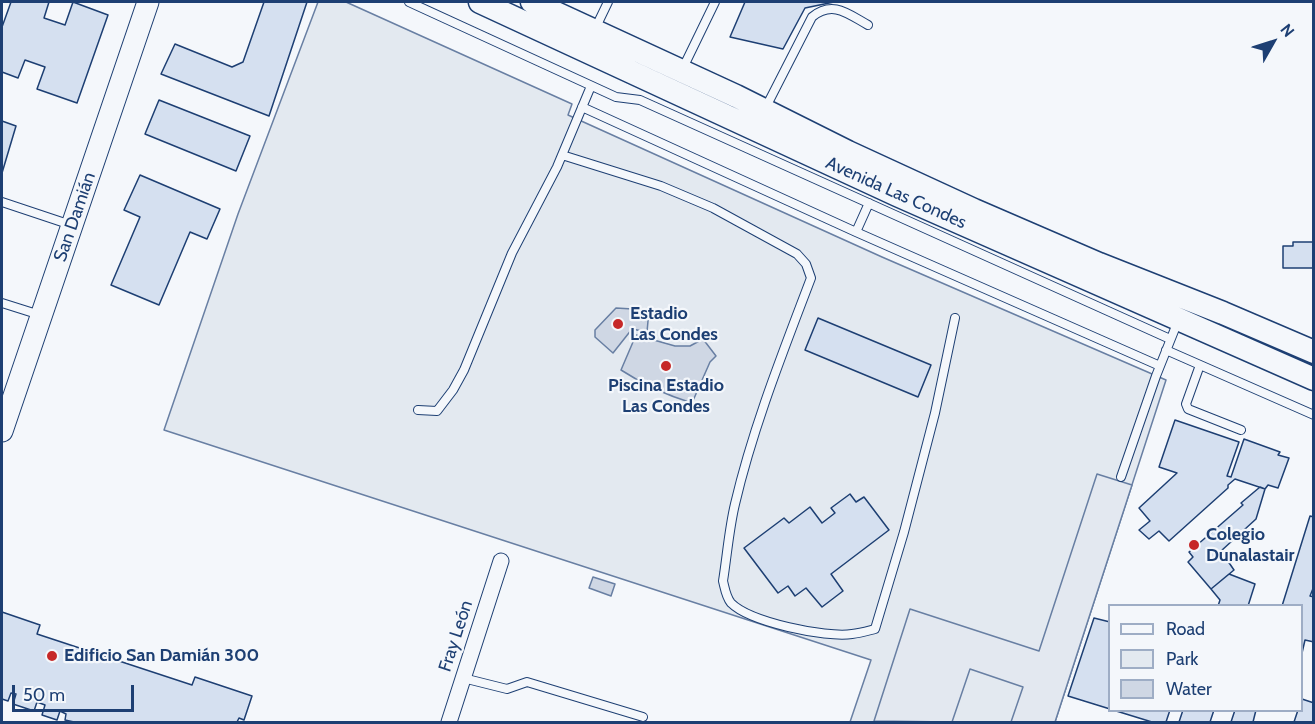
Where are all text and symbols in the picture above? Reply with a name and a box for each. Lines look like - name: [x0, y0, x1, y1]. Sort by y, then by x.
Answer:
- north arrow: [1243, 12, 1303, 72]
- text: N: [1276, 20, 1298, 41]
- street label: Avenida Las Condes: [822, 152, 970, 234]
- street label: San Damián: [50, 169, 100, 265]
- place label: Estadio Las Condes: [630, 303, 718, 346]
- marker: Estadio Las Condes: [611, 317, 625, 331]
- marker: Piscina Estadio Las Condes: [659, 359, 673, 373]
- place label: Piscina Estadio Las Condes: [608, 375, 724, 418]
- place label: Colegio Dunalastair: [1206, 524, 1294, 566]
- marker: Colegio Dunalastair: [1187, 538, 1201, 552]
- street label: Fray León: [434, 598, 478, 674]
- legend: [1108, 604, 1303, 712]
- text: Road: [1166, 618, 1205, 640]
- place label: Edificio San Damián 300: [64, 645, 259, 667]
- text: Park: [1166, 648, 1198, 670]
- marker: Edificio San Damián 300: [45, 649, 59, 663]
- scale bar: [15, 673, 136, 711]
- text: Water: [1166, 678, 1212, 700]
- text: 50 m: [23, 684, 65, 706]

